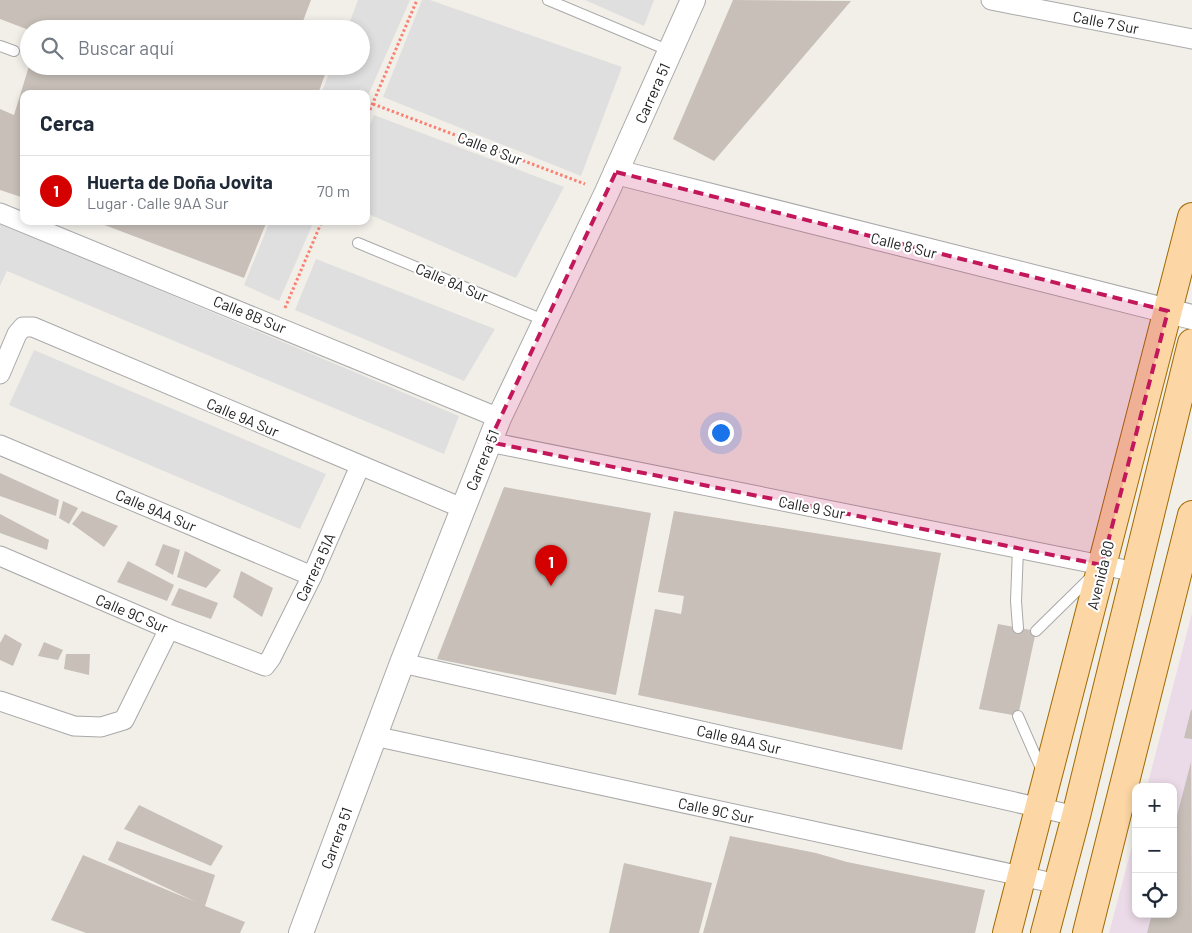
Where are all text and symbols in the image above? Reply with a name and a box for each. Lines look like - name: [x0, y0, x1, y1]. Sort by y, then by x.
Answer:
- street label: Calle 7 Sur: [1071, 7, 1141, 37]
- search box: [20, 20, 370, 75]
- icon: search: [38, 34, 66, 62]
- text: Buscar aquí: [78, 36, 174, 59]
- street label: Carrera 51: [631, 60, 673, 126]
- text: Cerca: [40, 110, 94, 135]
- street label: Calle 8 Sur: [455, 127, 525, 169]
- text: Huerta de Doña Jovita: [87, 170, 273, 193]
- text: 1: [53, 181, 59, 200]
- text: 70 m: [317, 181, 350, 200]
- text: Lugar · Calle 9AA Sur: [87, 193, 229, 212]
- street label: Calle 8 Sur: [869, 228, 940, 262]
- street label: Calle 8A Sur: [413, 259, 491, 305]
- street label: Calle 8B Sur: [211, 291, 290, 337]
- street label: Calle 9A Sur: [204, 394, 282, 440]
- your location: [708, 420, 734, 446]
- street label: Carrera 51: [462, 427, 502, 493]
- street label: Calle 9AA Sur: [113, 485, 200, 535]
- street label: Calle 9 Sur: [777, 492, 847, 522]
- street label: Carrera 51A: [291, 530, 339, 604]
- street label: Avenida 80: [1083, 539, 1117, 611]
- pin: 1: [535, 545, 567, 586]
- street label: Calle 9C Sur: [93, 590, 171, 636]
- street label: Calle 9AA Sur: [695, 721, 783, 758]
- map controls: [1132, 783, 1177, 918]
- button: +: [1132, 783, 1177, 828]
- street label: Calle 9C Sur: [677, 793, 756, 827]
- street label: Carrera 51: [317, 805, 355, 871]
- button: −: [1132, 828, 1177, 873]
- button: locate: [1132, 873, 1177, 918]

